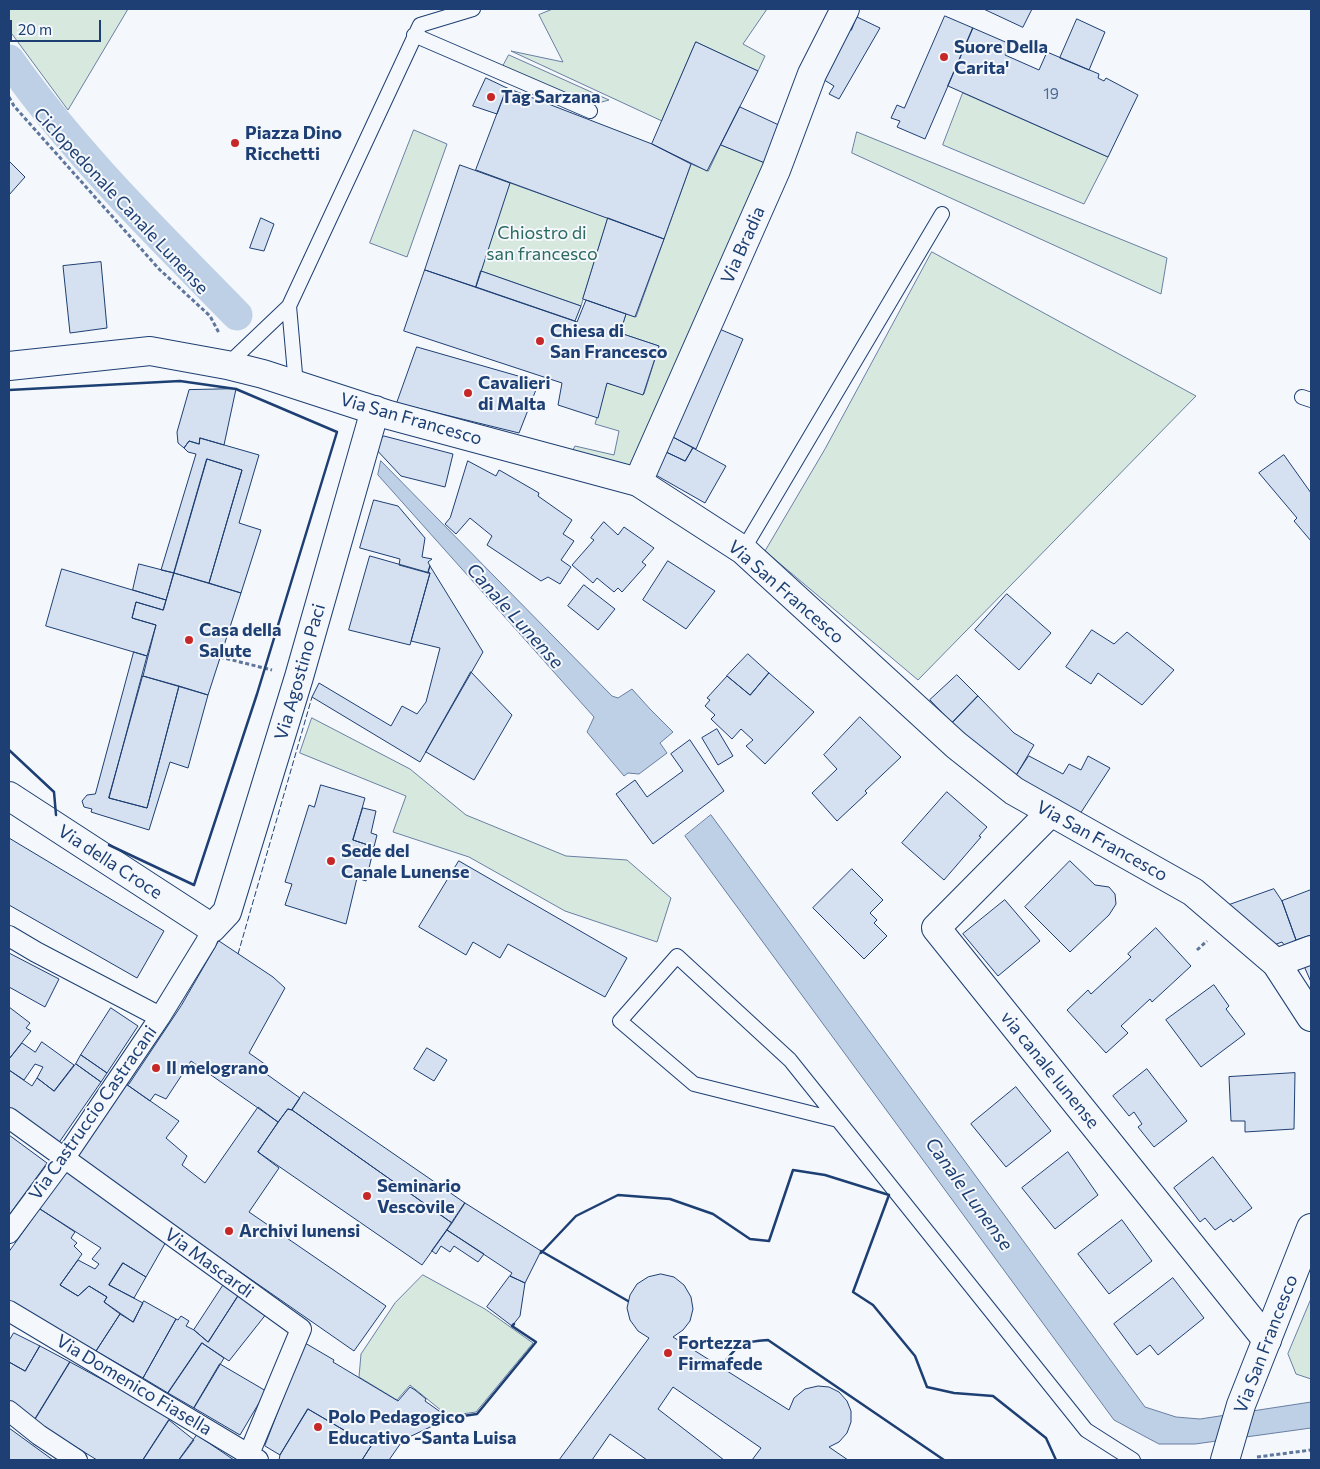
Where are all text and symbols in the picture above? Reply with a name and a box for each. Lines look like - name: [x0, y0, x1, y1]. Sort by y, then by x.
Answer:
- scale bar: [12, 10, 104, 42]
- text: 20 m: [18, 20, 52, 38]
- place label: Suore Della Carita': [954, 36, 1048, 78]
- marker: Suore Della Carita': [938, 51, 950, 63]
- house number: 19: [1043, 85, 1059, 103]
- place label: Tag Sarzana: [501, 86, 601, 108]
- marker: Tag Sarzana: [485, 91, 497, 103]
- street label: Ciclopedonale Canale Lunense: [29, 103, 213, 299]
- place label: Piazza Dino Ricchetti: [245, 122, 342, 164]
- marker: Piazza Dino Ricchetti: [229, 137, 241, 149]
- street label: Via Bradia: [716, 203, 770, 287]
- park label: Chiostro di san francesco: [486, 222, 598, 264]
- place label: Chiesa di San Francesco: [550, 320, 668, 362]
- marker: Chiesa di San Francesco: [534, 335, 546, 347]
- place label: Cavalieri di Malta: [478, 372, 550, 414]
- marker: Cavalieri di Malta: [462, 387, 474, 399]
- street label: Via San Francesco: [338, 388, 484, 450]
- street label: Via San Francesco: [724, 536, 848, 648]
- water label: Canale Lunense: [462, 559, 568, 673]
- street label: Via Agostino Paci: [270, 601, 330, 743]
- place label: Casa della Salute: [199, 619, 281, 662]
- marker: Casa della Salute: [183, 634, 195, 646]
- street label: Via San Francesco: [1033, 796, 1171, 886]
- street label: Via della Croce: [54, 820, 166, 904]
- place label: Sede del Canale Lunense: [341, 840, 469, 882]
- marker: Sede del Canale Lunense: [325, 855, 337, 867]
- street label: via canale lunense: [996, 1007, 1104, 1133]
- street label: Via Castruccio Castracani: [25, 1022, 161, 1204]
- place label: Il melograno: [166, 1057, 269, 1079]
- marker: Il melograno: [150, 1062, 162, 1074]
- water label: Canale Lunense: [920, 1133, 1018, 1255]
- place label: Seminario Vescovile: [377, 1175, 461, 1218]
- marker: Seminario Vescovile: [361, 1190, 373, 1202]
- place label: Archivi lunensi: [239, 1220, 360, 1242]
- street label: Via Mascardi: [160, 1223, 258, 1303]
- marker: Archivi lunensi: [223, 1225, 235, 1237]
- street label: Via San Francesco: [1230, 1272, 1302, 1416]
- street label: Via Domenico Fiasella: [52, 1330, 216, 1440]
- place label: Fortezza Firmafede: [678, 1332, 763, 1375]
- marker: Fortezza Firmafede: [662, 1347, 674, 1359]
- place label: Polo Pedagogico Educativo -Santa Luisa: [328, 1406, 516, 1448]
- marker: Polo Pedagogico Educativo -Santa Luisa: [312, 1421, 324, 1433]

